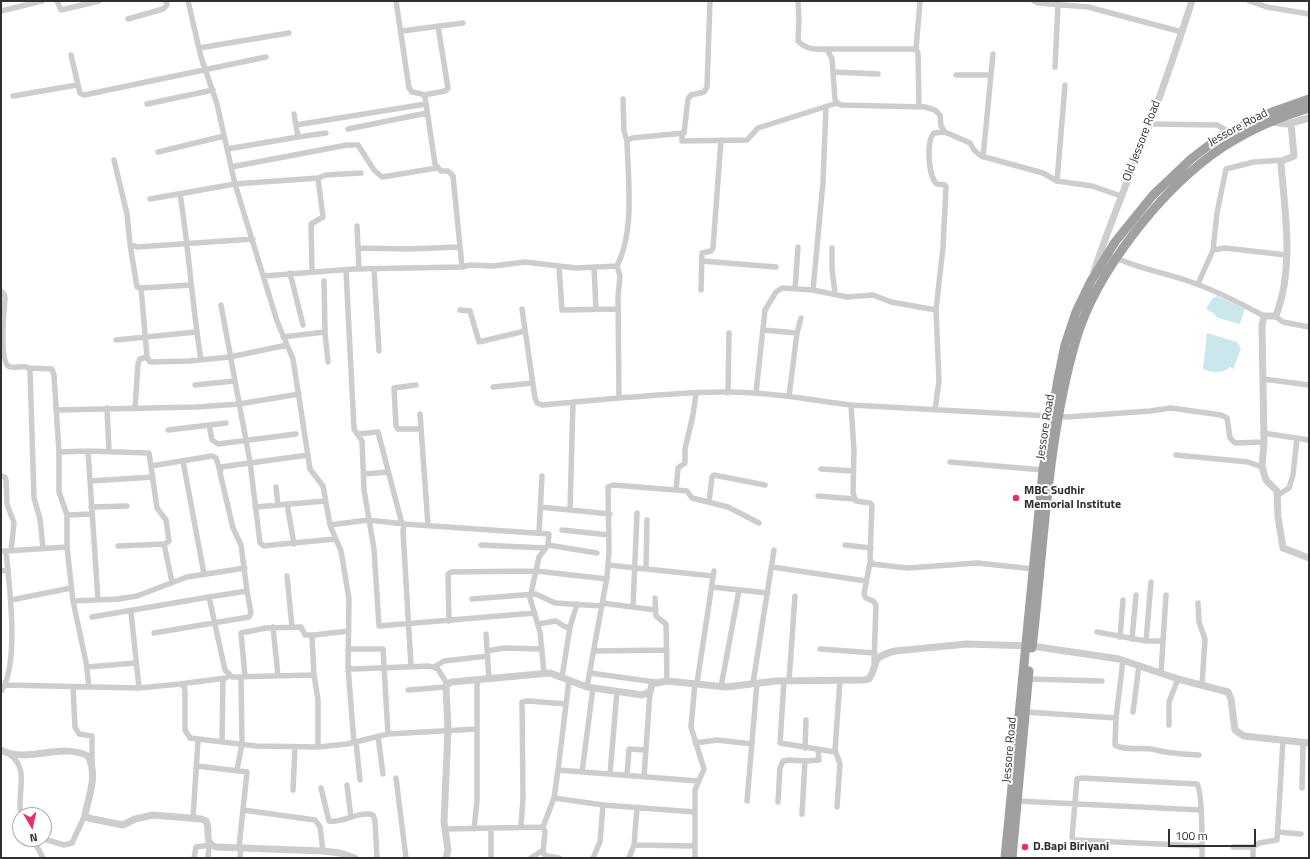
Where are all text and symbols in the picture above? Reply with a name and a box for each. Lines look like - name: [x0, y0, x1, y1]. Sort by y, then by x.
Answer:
- street label: Old Jessore Road: [1120, 99, 1164, 183]
- street label: Jessore Road: [1206, 106, 1270, 150]
- street label: Jessore Road: [1034, 393, 1058, 461]
- place label: MBC Sudhir Memorial Institute: [1024, 484, 1121, 512]
- marker: MBC Sudhir Memorial Institute: [1011, 493, 1021, 503]
- street label: Jessore Road: [1000, 717, 1020, 783]
- north arrow: [12, 807, 52, 847]
- scale bar: [1170, 821, 1258, 847]
- text: 100 m: [1175, 826, 1208, 845]
- text: N: [29, 829, 39, 846]
- place label: D.Bapi Biriyani: [1033, 840, 1109, 854]
- marker: D.Bapi Biriyani: [1020, 842, 1030, 852]

